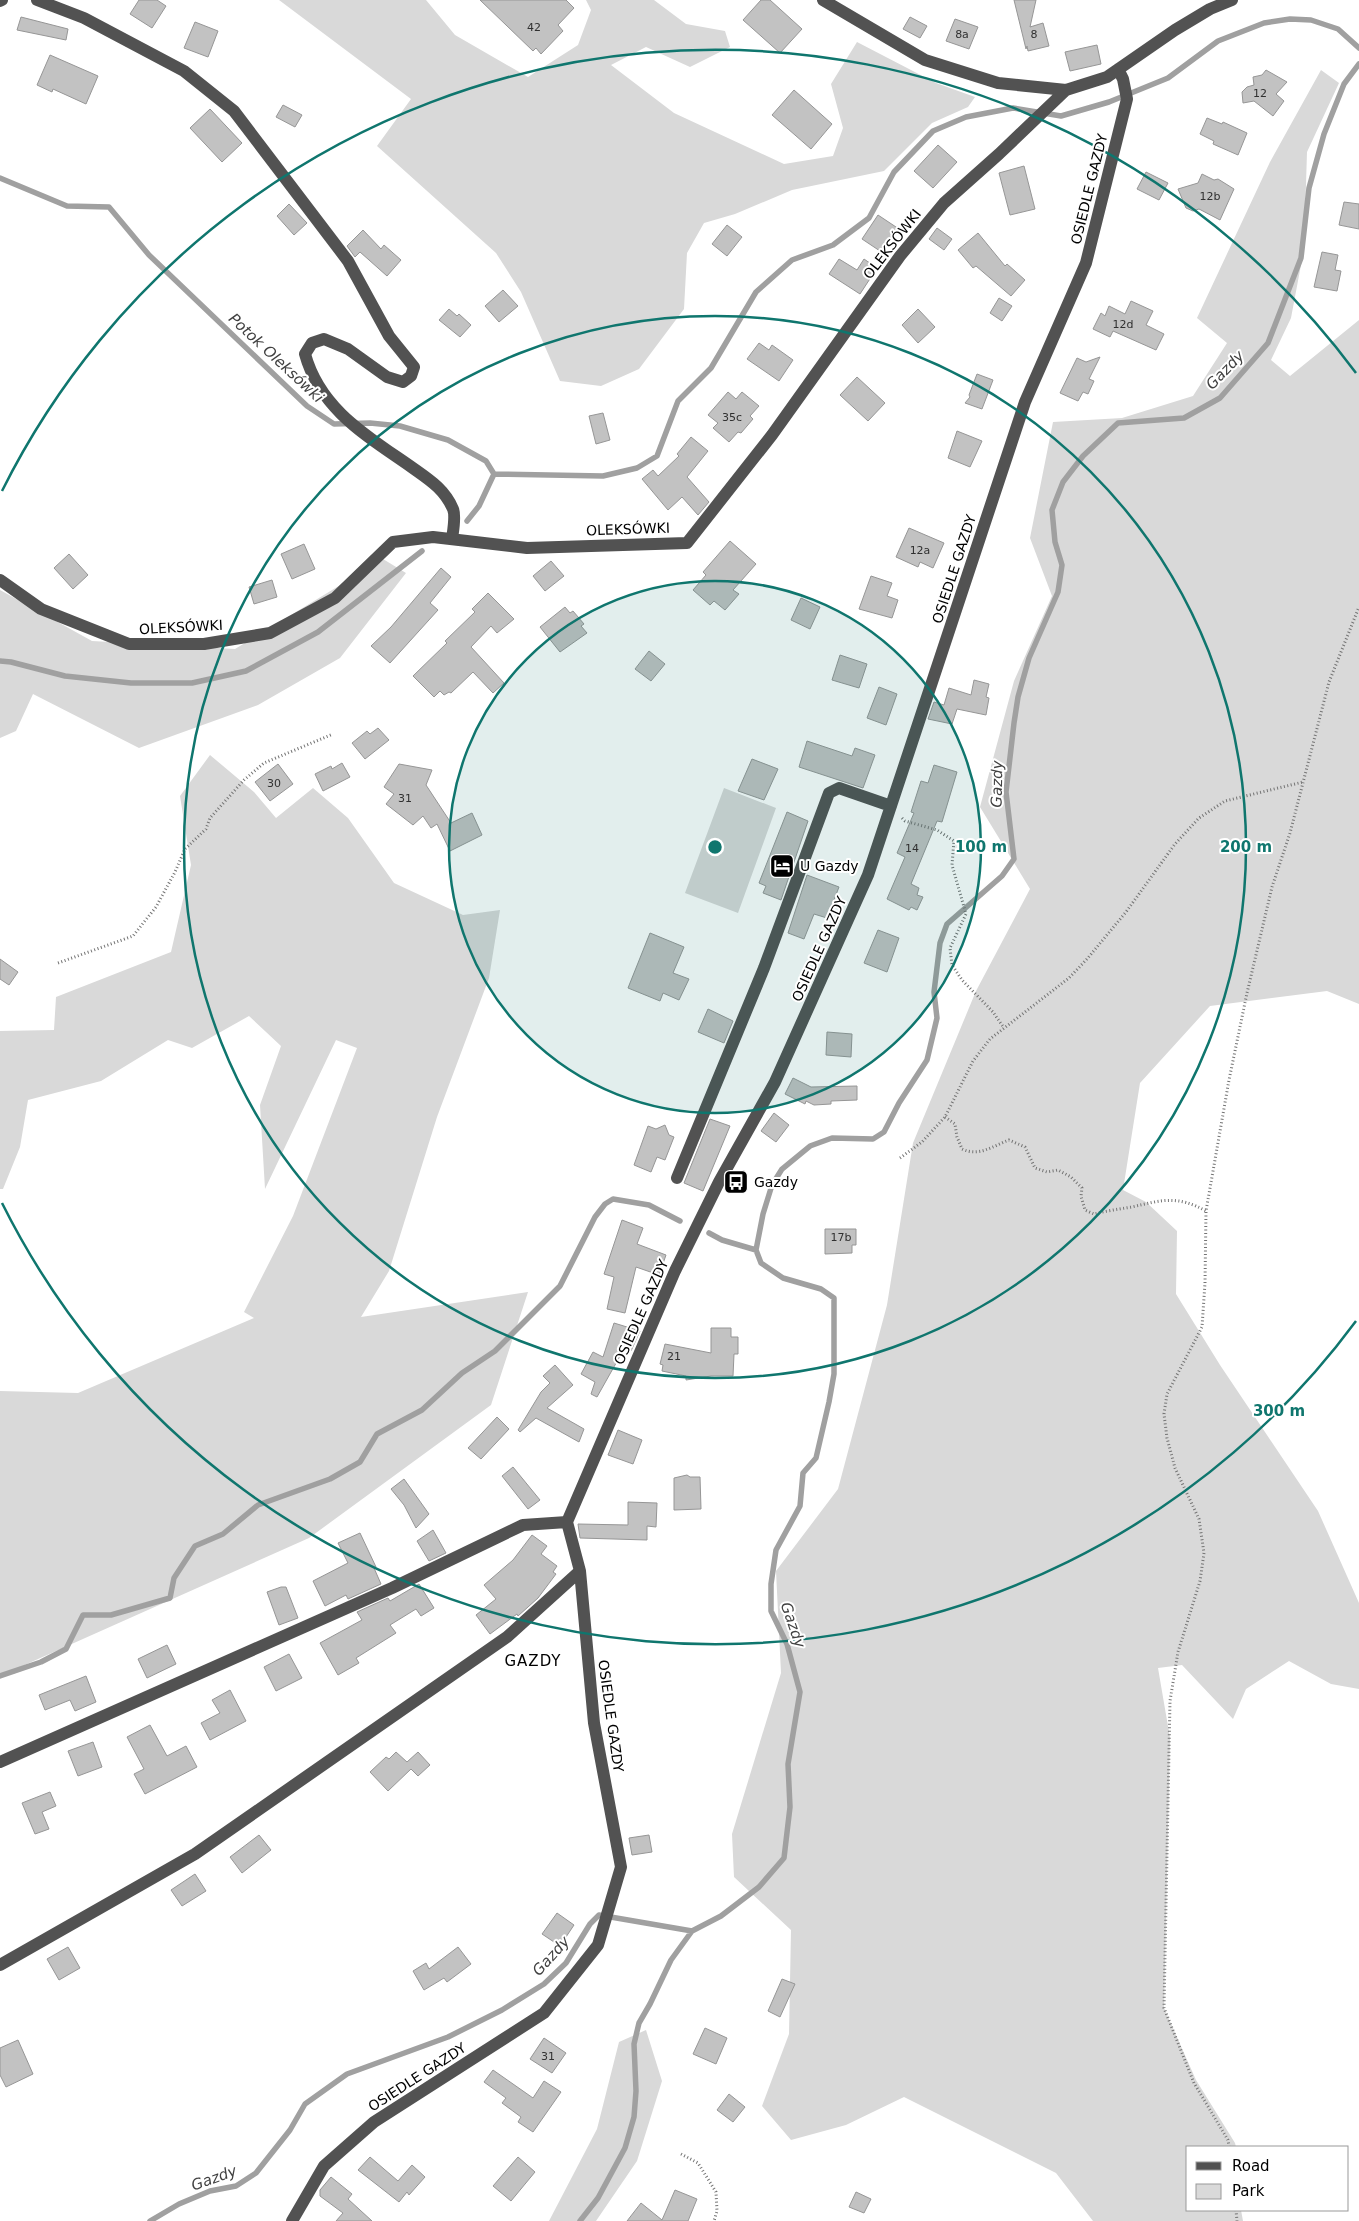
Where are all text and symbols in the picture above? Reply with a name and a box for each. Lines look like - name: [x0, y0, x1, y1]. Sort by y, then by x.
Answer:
- house number: 42: [527, 21, 541, 34]
- house number: 8a: [955, 28, 969, 41]
- house number: 8: [1031, 28, 1038, 41]
- house number: 12: [1253, 87, 1267, 100]
- street label: OSIEDLE GAZDY: [1068, 132, 1111, 246]
- house number: 12b: [1200, 190, 1221, 203]
- street label: OLEKSÓWKI: [859, 205, 924, 282]
- water label: Potok Oleksówki: [225, 310, 328, 407]
- house number: 12d: [1113, 318, 1133, 331]
- water label: Gazdy: [1202, 346, 1249, 393]
- house number: 35c: [722, 411, 742, 424]
- street label: OSIEDLE GAZDY: [929, 512, 979, 625]
- street label: OLEKSÓWKI: [586, 519, 670, 538]
- house number: 12a: [910, 544, 930, 557]
- street label: OLEKSÓWKI: [139, 616, 223, 637]
- water label: Gazdy: [988, 759, 1006, 808]
- house number: 30: [267, 777, 281, 790]
- house number: 31: [398, 792, 412, 805]
- centre of rings: [706, 838, 724, 856]
- text: 100 m: [955, 838, 1007, 856]
- text: 200 m: [1220, 838, 1272, 856]
- house number: 14: [905, 842, 919, 855]
- hotel icon: U Gazdy: [769, 853, 795, 879]
- place label: U Gazdy: [800, 858, 859, 874]
- street label: OSIEDLE GAZDY: [789, 894, 850, 1004]
- bus stop icon: Gazdy: [723, 1169, 749, 1195]
- place label: Gazdy: [754, 1174, 798, 1190]
- house number: 17b: [831, 1231, 852, 1244]
- street label: OSIEDLE GAZDY: [611, 1257, 672, 1367]
- house number: 21: [667, 1350, 681, 1363]
- text: 300 m: [1253, 1402, 1305, 1420]
- water label: Gazdy: [777, 1600, 810, 1651]
- district label: GAZDY: [504, 1652, 562, 1670]
- street label: OSIEDLE GAZDY: [595, 1659, 627, 1774]
- water label: Gazdy: [529, 1932, 574, 1980]
- street label: OSIEDLE GAZDY: [365, 2039, 469, 2115]
- house number: 31: [541, 2050, 555, 2063]
- legend: [1186, 2146, 1349, 2211]
- text: Road: [1232, 2157, 1270, 2175]
- water label: Gazdy: [189, 2161, 240, 2195]
- text: Park: [1232, 2182, 1265, 2200]

